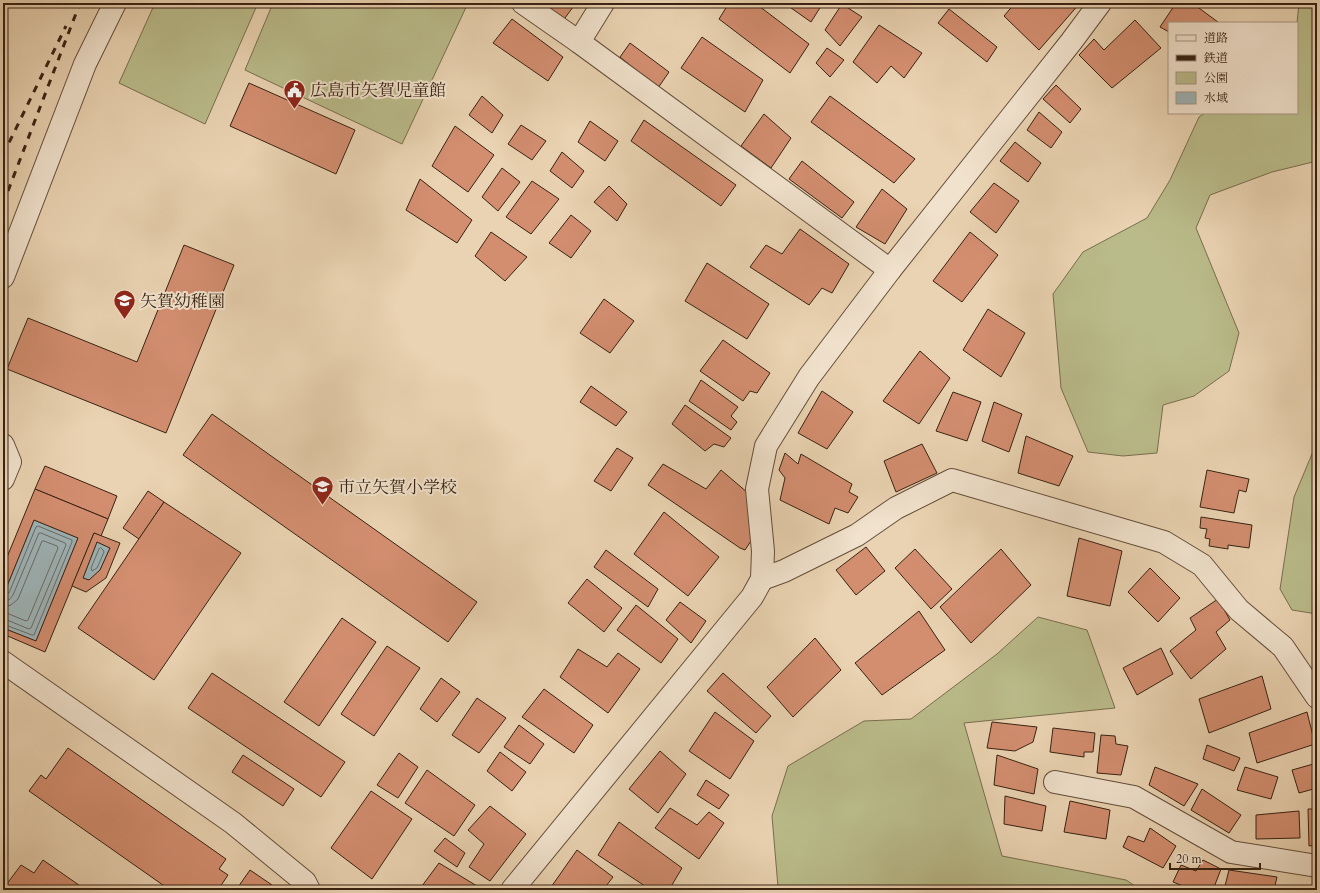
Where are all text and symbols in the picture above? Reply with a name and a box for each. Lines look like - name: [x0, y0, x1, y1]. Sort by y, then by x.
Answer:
- legend: [1168, 22, 1298, 114]
- text: 道路: [1204, 30, 1228, 46]
- text: 鉄道: [1203, 50, 1228, 66]
- text: 公園: [1204, 70, 1228, 86]
- public building icon: 広島市矢賀児童館: [282, 77, 308, 110]
- place label: 広島市矢賀児童館: [310, 79, 446, 102]
- text: 水域: [1204, 90, 1228, 106]
- school or university icon: 矢賀幼稚園: [111, 288, 137, 321]
- place label: 矢賀幼稚園: [140, 290, 225, 313]
- school or university icon: 市立矢賀小学校: [309, 474, 335, 507]
- place label: 市立矢賀小学校: [338, 476, 457, 499]
- scale bar: [1170, 845, 1260, 871]
- text: 20 m: [1176, 851, 1203, 867]

